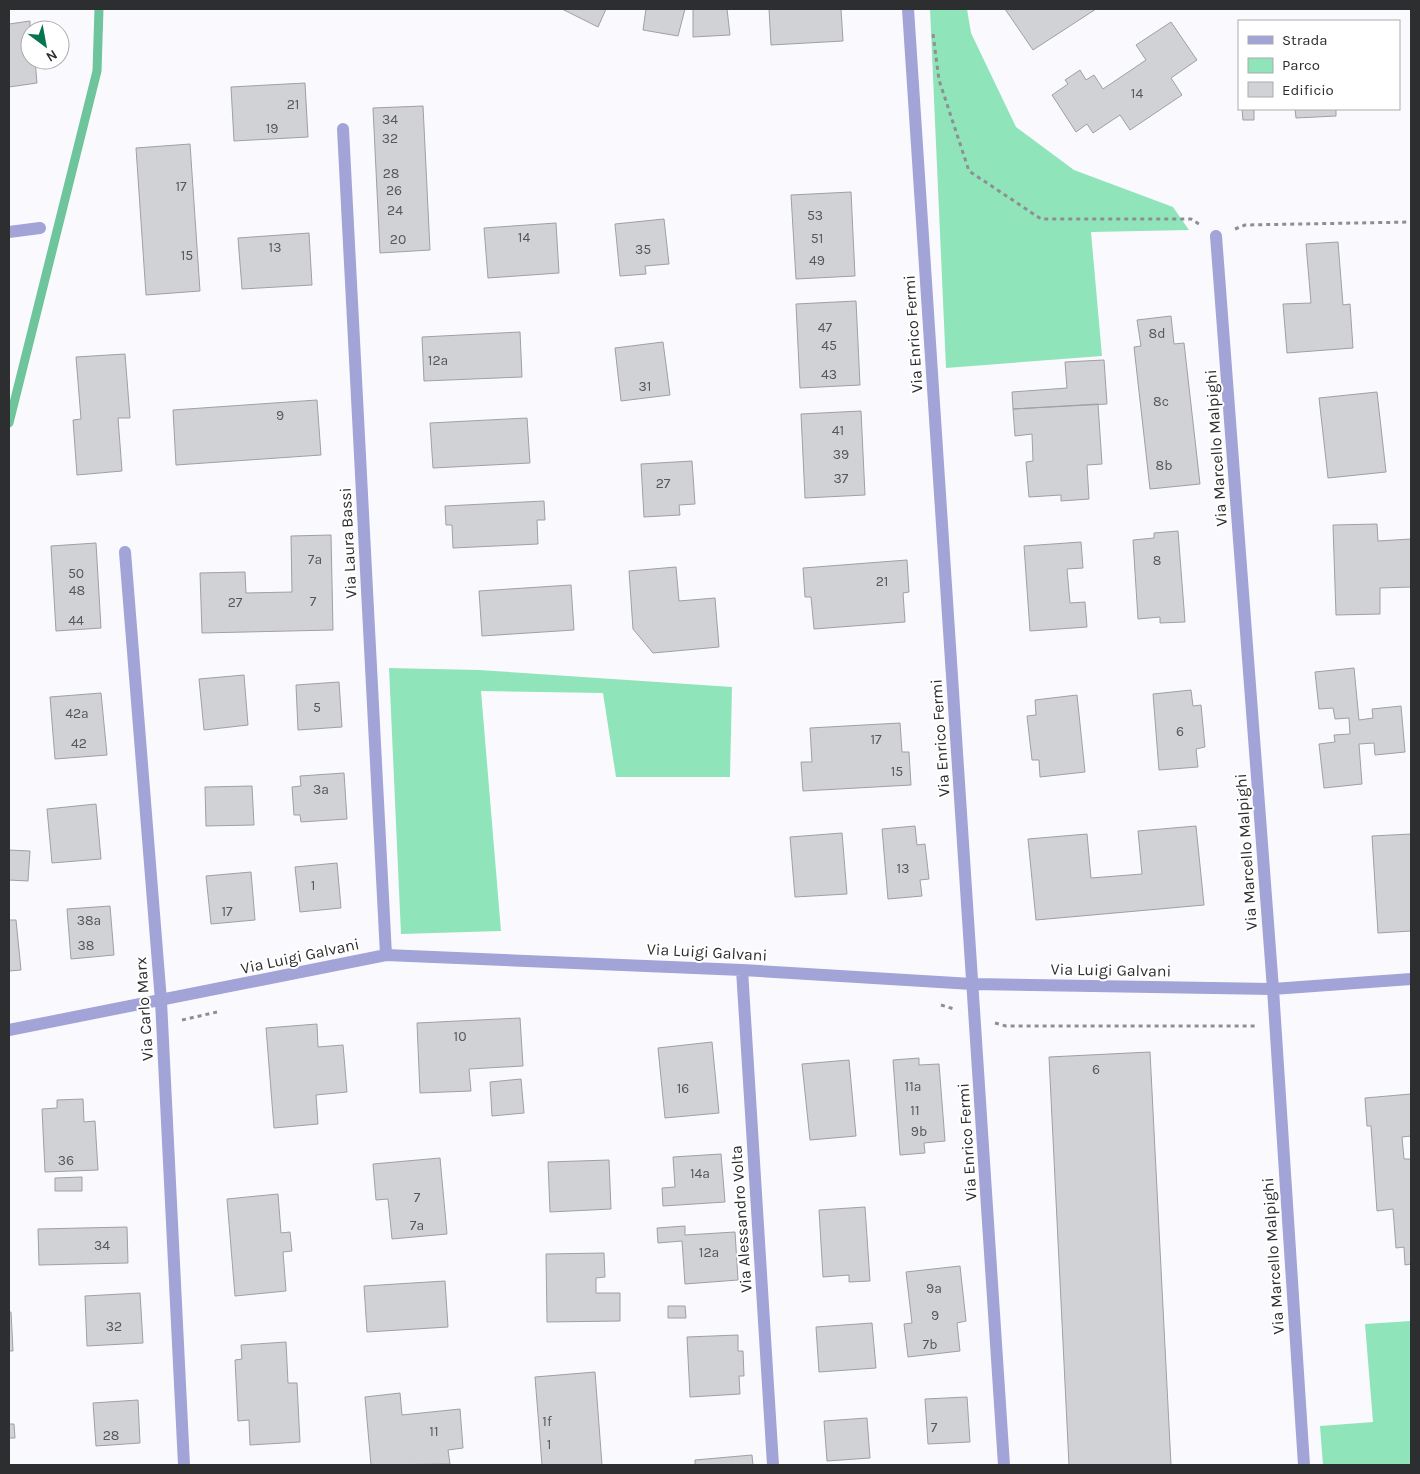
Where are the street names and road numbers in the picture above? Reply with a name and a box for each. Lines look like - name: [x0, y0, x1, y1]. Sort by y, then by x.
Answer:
- street label: Via Enrico Fermi: [899, 274, 927, 394]
- street label: Via Marcello Malpighi: [1201, 369, 1231, 527]
- street label: Via Laura Bassi: [336, 487, 360, 599]
- street label: Via Enrico Fermi: [926, 678, 954, 798]
- street label: Via Marcello Malpighi: [1231, 773, 1261, 931]
- street label: Via Luigi Galvani: [239, 934, 361, 978]
- street label: Via Luigi Galvani: [646, 939, 768, 965]
- street label: Via Carlo Marx: [131, 956, 157, 1062]
- street label: Via Luigi Galvani: [1050, 959, 1172, 981]
- street label: Via Enrico Fermi: [953, 1082, 981, 1202]
- street label: Via Alessandro Volta: [726, 1145, 756, 1293]
- street label: Via Marcello Malpighi: [1258, 1177, 1288, 1335]

